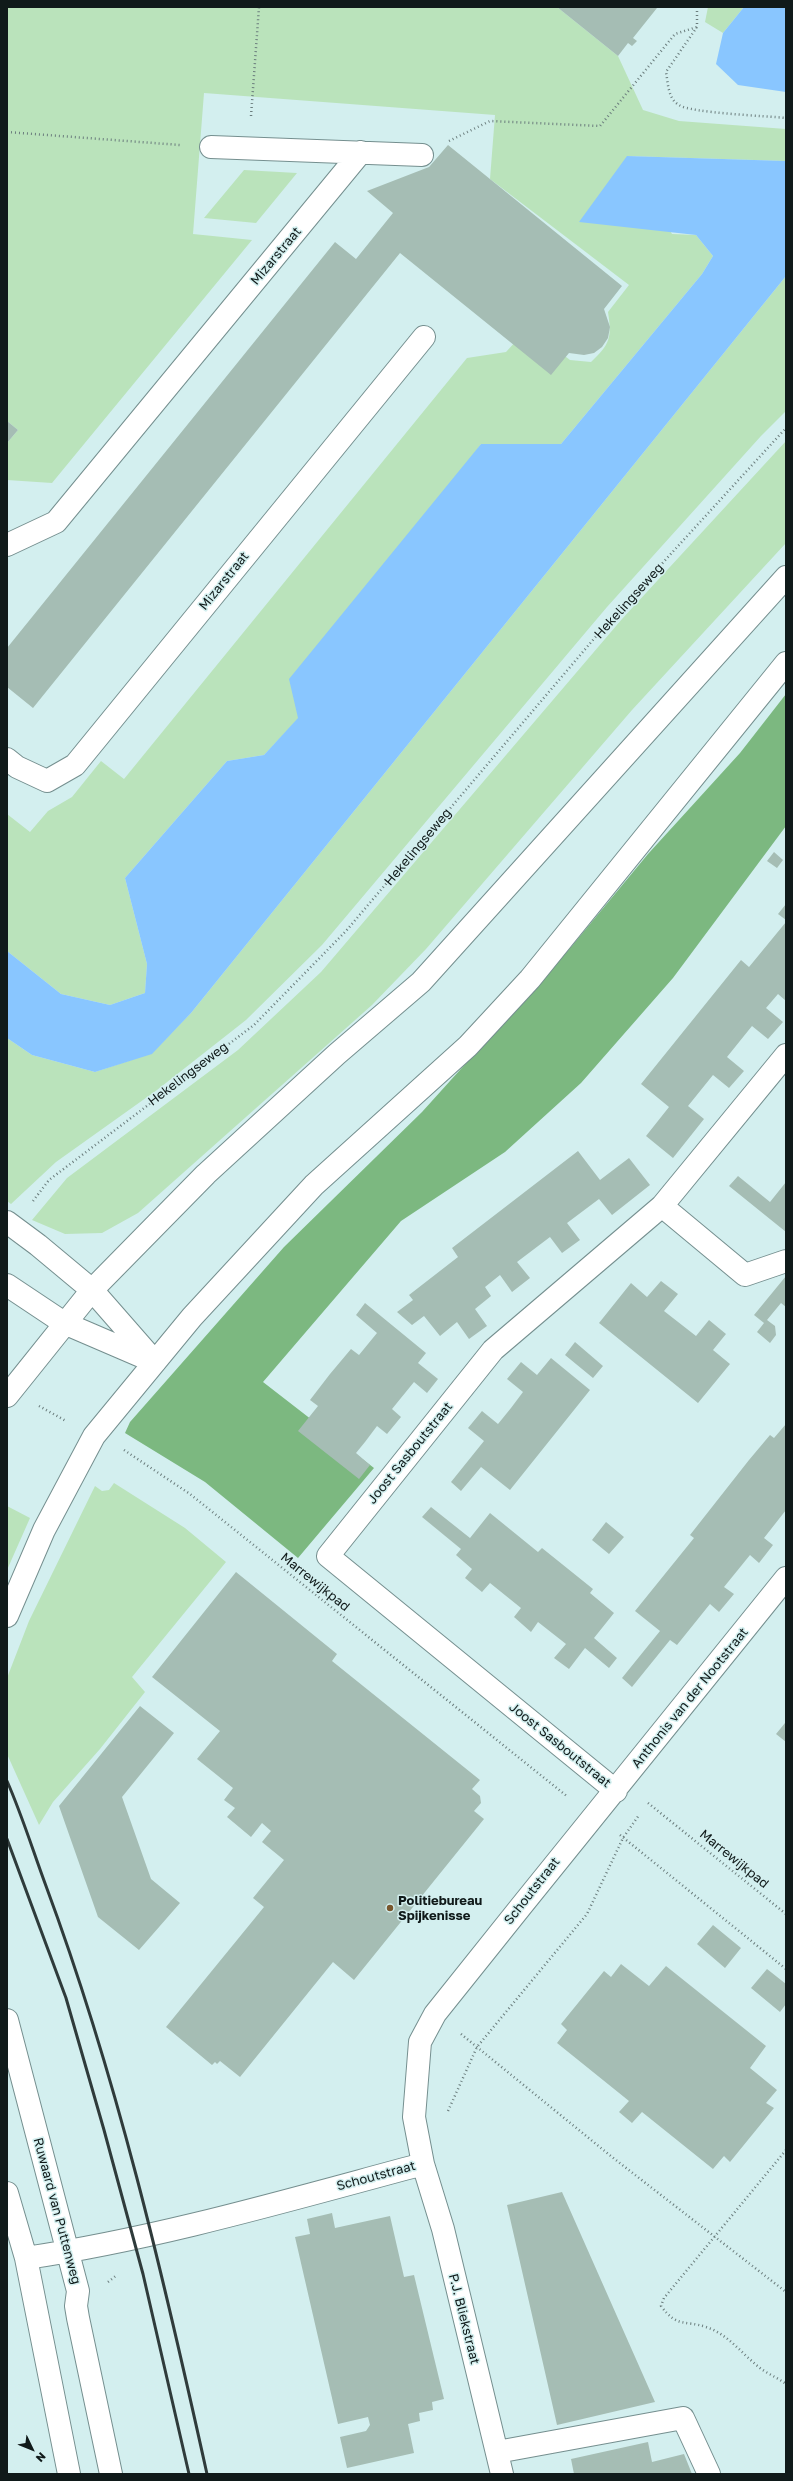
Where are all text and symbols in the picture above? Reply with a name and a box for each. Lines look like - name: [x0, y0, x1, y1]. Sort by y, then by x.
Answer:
- street label: Mizarstraat: [247, 224, 305, 288]
- street label: Mizarstraat: [196, 549, 252, 613]
- street label: Hekelingseweg: [591, 560, 667, 642]
- street label: Hekelingseweg: [381, 805, 455, 889]
- street label: Hekelingseweg: [145, 1039, 231, 1109]
- street label: Joost Sasboutstraat: [364, 1399, 456, 1507]
- street label: Marrewijkpad: [277, 1549, 353, 1615]
- street label: Anthonis van der Nootstraat: [629, 1625, 751, 1771]
- street label: Joost Sasboutstraat: [506, 1699, 614, 1791]
- street label: Marrewijkpad: [696, 1826, 772, 1892]
- street label: Schoutstraat: [501, 1854, 563, 1928]
- place label: Politiebureau Spijkenisse: [398, 1893, 482, 1924]
- marker: Politiebureau Spijkenisse: [385, 1903, 395, 1913]
- street label: Ruwaard van Puttenweg: [30, 2136, 84, 2286]
- street label: Schoutstraat: [335, 2158, 417, 2194]
- street label: P.J. Bliekstraat: [445, 2272, 483, 2366]
- north arrow: [12, 2429, 52, 2469]
- text: N: [34, 2450, 49, 2465]

